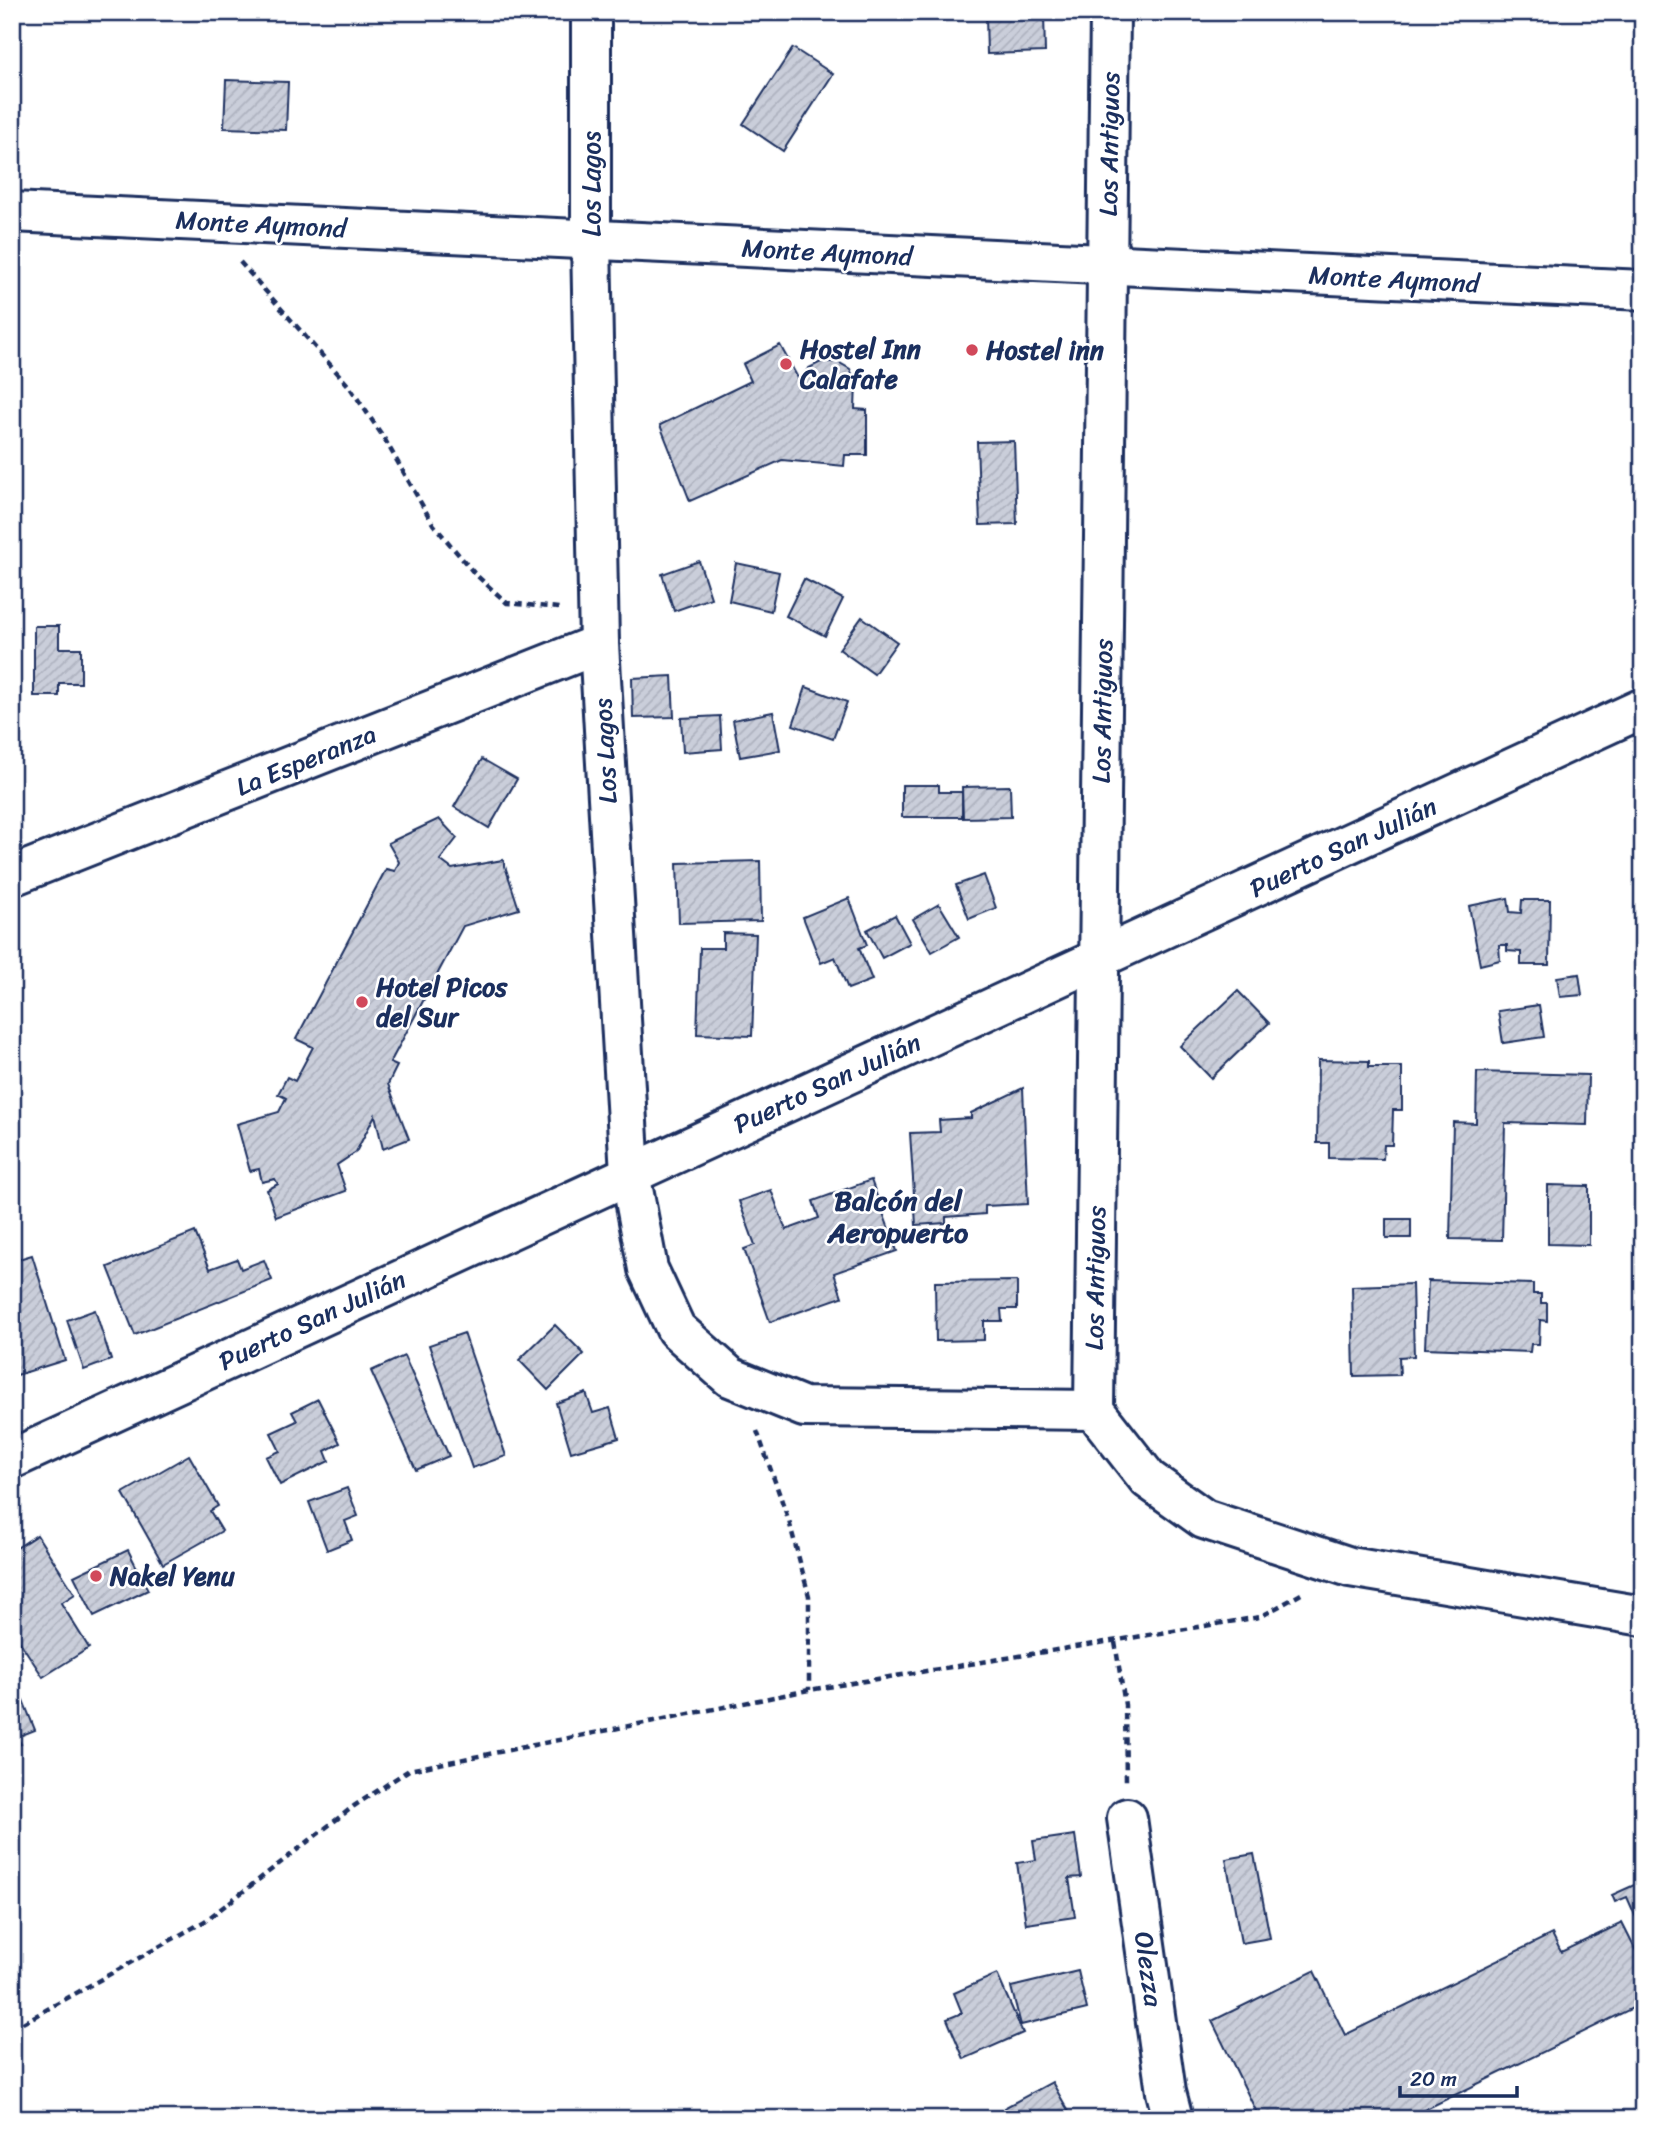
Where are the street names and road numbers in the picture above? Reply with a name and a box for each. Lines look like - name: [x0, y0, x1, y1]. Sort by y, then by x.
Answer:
- street label: Los Antiguos: [1085, 71, 1133, 217]
- street label: Los Lagos: [568, 131, 614, 237]
- street label: Monte Aymond: [174, 197, 350, 252]
- street label: Monte Aymond: [740, 225, 916, 280]
- street label: Monte Aymond: [1307, 252, 1483, 307]
- street label: Los Antiguos: [1078, 638, 1126, 784]
- street label: Los Lagos: [579, 697, 631, 805]
- street label: La Esperanza: [229, 711, 383, 809]
- street label: Puerto San Julián: [1241, 783, 1445, 911]
- street label: Puerto San Julián: [725, 1019, 929, 1147]
- street label: Los Antiguos: [1071, 1205, 1119, 1351]
- street label: Puerto San Julián: [210, 1256, 414, 1384]
- street label: Olezza: [1121, 1928, 1177, 2010]

